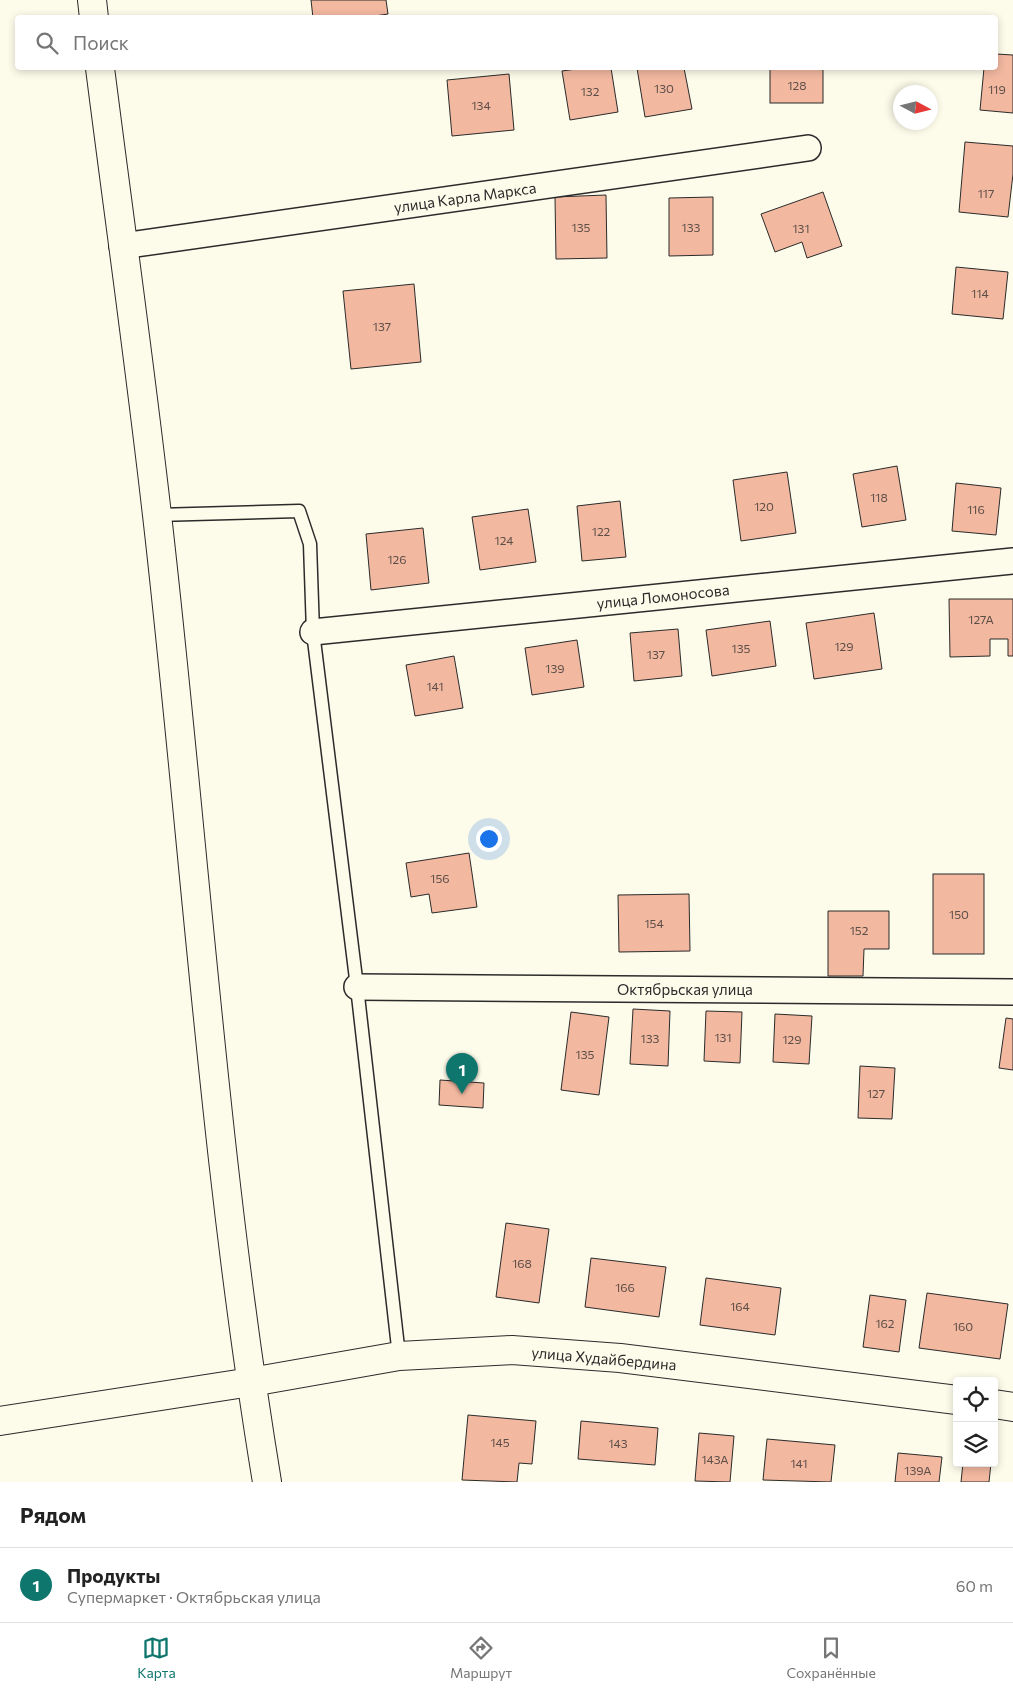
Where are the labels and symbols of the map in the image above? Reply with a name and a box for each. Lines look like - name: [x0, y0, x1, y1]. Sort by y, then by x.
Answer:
- house number: 128: [787, 78, 807, 92]
- house number: 130: [654, 81, 674, 95]
- house number: 119: [988, 82, 1006, 96]
- house number: 132: [581, 84, 600, 98]
- north arrow: [893, 85, 938, 130]
- house number: 134: [471, 98, 491, 112]
- street label: улица Карла Маркса: [393, 178, 537, 216]
- house number: 117: [978, 186, 994, 200]
- house number: 135: [572, 220, 591, 234]
- house number: 133: [682, 220, 701, 234]
- house number: 131: [792, 221, 810, 235]
- house number: 114: [971, 286, 989, 300]
- house number: 137: [373, 319, 391, 333]
- house number: 118: [870, 490, 888, 504]
- house number: 120: [754, 499, 774, 513]
- house number: 116: [967, 502, 985, 516]
- house number: 122: [592, 524, 611, 538]
- house number: 124: [495, 533, 513, 547]
- house number: 126: [387, 552, 407, 566]
- street label: улица Ломоносова: [596, 580, 730, 612]
- house number: 127А: [968, 612, 994, 626]
- house number: 129: [834, 639, 854, 653]
- house number: 135: [732, 641, 751, 655]
- house number: 137: [647, 647, 665, 661]
- house number: 139: [545, 661, 565, 675]
- house number: 141: [426, 679, 444, 693]
- your location: [476, 826, 502, 852]
- house number: 156: [430, 871, 450, 885]
- house number: 150: [949, 907, 969, 921]
- house number: 154: [644, 916, 664, 930]
- house number: 152: [850, 923, 869, 937]
- street label: Октябрьская улица: [617, 980, 753, 998]
- house number: 131: [714, 1030, 732, 1044]
- house number: 133: [641, 1031, 660, 1045]
- house number: 129: [782, 1032, 802, 1046]
- house number: 135: [576, 1047, 595, 1061]
- pin: 1: [446, 1053, 478, 1094]
- house number: 127: [867, 1086, 885, 1100]
- house number: 168: [512, 1256, 532, 1270]
- house number: 166: [615, 1280, 635, 1294]
- house number: 164: [730, 1299, 750, 1313]
- house number: 162: [875, 1316, 895, 1330]
- house number: 160: [953, 1319, 973, 1333]
- street label: улица Худайбердина: [531, 1343, 677, 1373]
- house number: 145: [490, 1435, 510, 1449]
- house number: 143: [608, 1436, 628, 1450]
- house number: 143А: [701, 1452, 729, 1466]
- house number: 141: [790, 1456, 808, 1470]
- house number: 139А: [904, 1463, 932, 1477]

